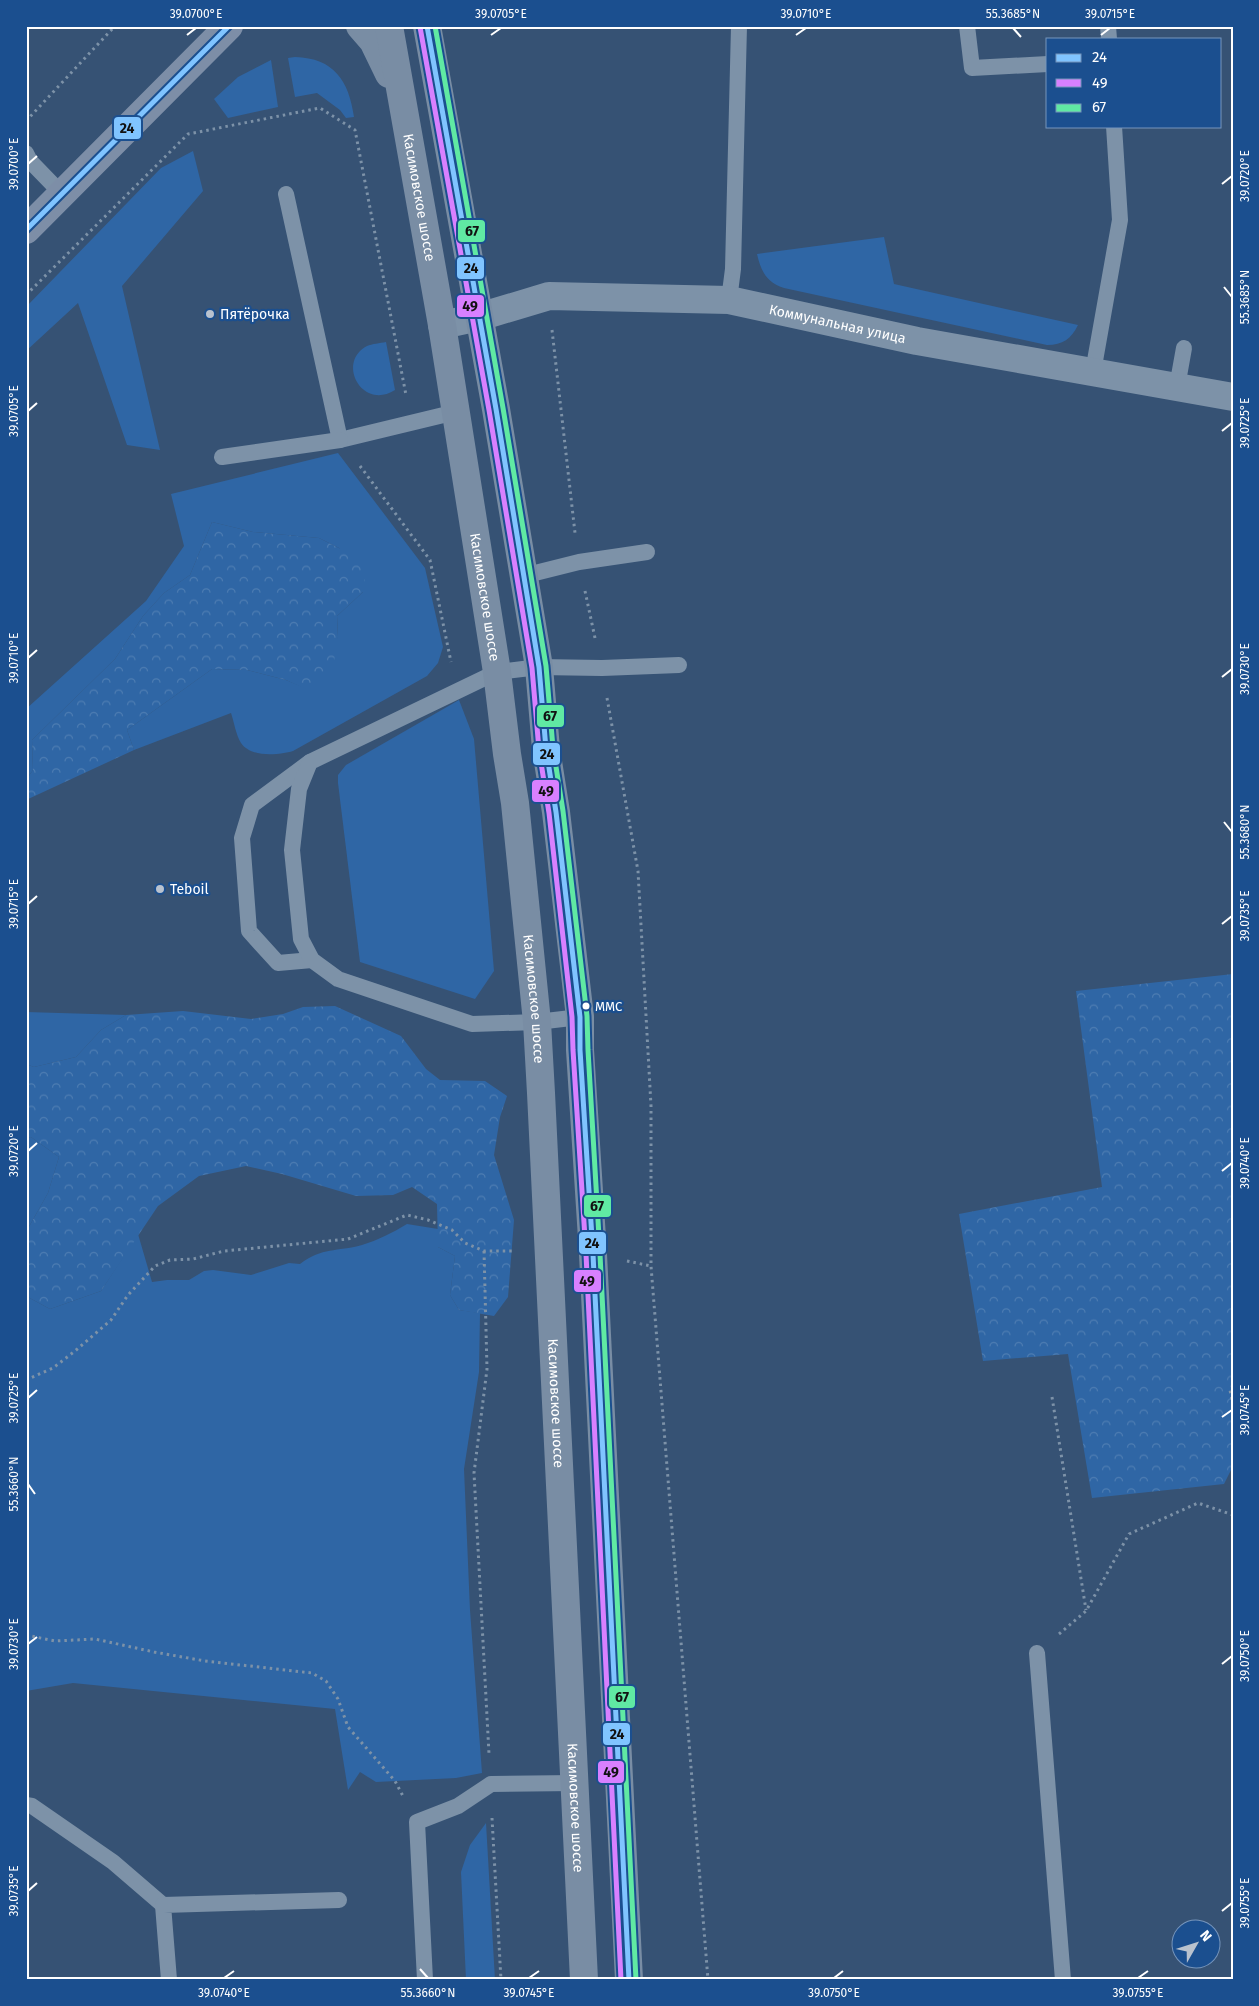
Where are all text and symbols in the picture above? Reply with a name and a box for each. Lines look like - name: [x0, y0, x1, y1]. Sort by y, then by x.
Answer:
- text: 39.0700°E: [170, 7, 222, 21]
- text: 39.0705°E: [475, 7, 527, 21]
- text: 39.0710°E: [780, 7, 832, 21]
- text: 55.3685°N: [986, 7, 1040, 21]
- text: 39.0715°E: [1085, 7, 1135, 21]
- legend: [1046, 38, 1222, 128]
- text: 24: [1092, 48, 1107, 66]
- text: 49: [1092, 74, 1108, 92]
- text: 67: [1092, 98, 1107, 116]
- line badge: 24: [113, 116, 142, 140]
- text: 24: [120, 120, 134, 137]
- street label: Касимовское шоссе: [399, 132, 439, 263]
- text: 39.0700°E: [7, 138, 21, 190]
- text: 39.0720°E: [1238, 150, 1252, 202]
- line badge: 67: [457, 219, 486, 243]
- text: 67: [465, 223, 479, 240]
- line badge: 24: [456, 256, 485, 280]
- text: 24: [464, 260, 478, 277]
- text: 55.3685°N: [1238, 270, 1252, 324]
- line badge: 49: [456, 294, 485, 318]
- text: 49: [462, 298, 478, 315]
- street label: Коммунальная улица: [767, 301, 907, 347]
- place label: Пятёрочка: [220, 306, 290, 323]
- marker: Пятёрочка: [204, 308, 216, 320]
- text: 39.0705°E: [7, 385, 21, 437]
- text: 39.0725°E: [1238, 397, 1252, 449]
- street label: Касимовское шоссе: [466, 532, 503, 662]
- text: 39.0710°E: [7, 632, 21, 684]
- text: 39.0730°E: [1238, 643, 1252, 695]
- line badge: 67: [536, 704, 565, 728]
- text: 67: [543, 708, 557, 725]
- line badge: 24: [532, 742, 561, 766]
- text: 24: [540, 746, 554, 763]
- line badge: 49: [531, 779, 560, 803]
- text: 49: [538, 783, 554, 800]
- text: 55.3680°N: [1238, 804, 1252, 860]
- text: 39.0715°E: [7, 879, 21, 929]
- place label: Teboil: [170, 881, 209, 898]
- marker: Teboil: [154, 883, 166, 895]
- text: 39.0735°E: [1238, 890, 1252, 942]
- street label: Касимовское шоссе: [519, 934, 547, 1064]
- place label: ММС: [595, 999, 623, 1014]
- marker: ММС: [581, 1001, 591, 1011]
- text: 39.0720°E: [7, 1125, 21, 1177]
- text: 39.0740°E: [1238, 1137, 1252, 1189]
- line badge: 67: [583, 1194, 612, 1218]
- text: 67: [590, 1198, 604, 1215]
- line badge: 24: [578, 1231, 607, 1255]
- text: 24: [585, 1235, 599, 1252]
- line badge: 49: [573, 1269, 602, 1293]
- text: 49: [579, 1273, 595, 1290]
- street label: Касимовское шоссе: [544, 1338, 567, 1468]
- text: 39.0725°E: [7, 1372, 21, 1424]
- text: 39.0745°E: [1238, 1384, 1252, 1436]
- text: 55.3660°N: [7, 1457, 21, 1511]
- text: 39.0730°E: [7, 1618, 21, 1670]
- text: 39.0750°E: [1238, 1630, 1252, 1682]
- line badge: 67: [608, 1685, 636, 1709]
- text: 67: [615, 1689, 629, 1706]
- line badge: 24: [602, 1722, 631, 1746]
- text: 24: [610, 1726, 624, 1743]
- street label: Касимовское шоссе: [564, 1743, 587, 1873]
- line badge: 49: [597, 1760, 625, 1784]
- text: 49: [603, 1764, 619, 1781]
- text: 39.0735°E: [7, 1865, 21, 1917]
- text: 39.0755°E: [1238, 1877, 1252, 1929]
- north arrow: [1172, 1918, 1222, 1968]
- text: N: [1196, 1927, 1215, 1945]
- text: 39.0740°E: [198, 1986, 250, 2000]
- text: 55.3660°N: [401, 1986, 455, 2000]
- text: 39.0745°E: [503, 1986, 555, 2000]
- text: 39.0750°E: [808, 1986, 860, 2000]
- text: 39.0755°E: [1112, 1986, 1164, 2000]

